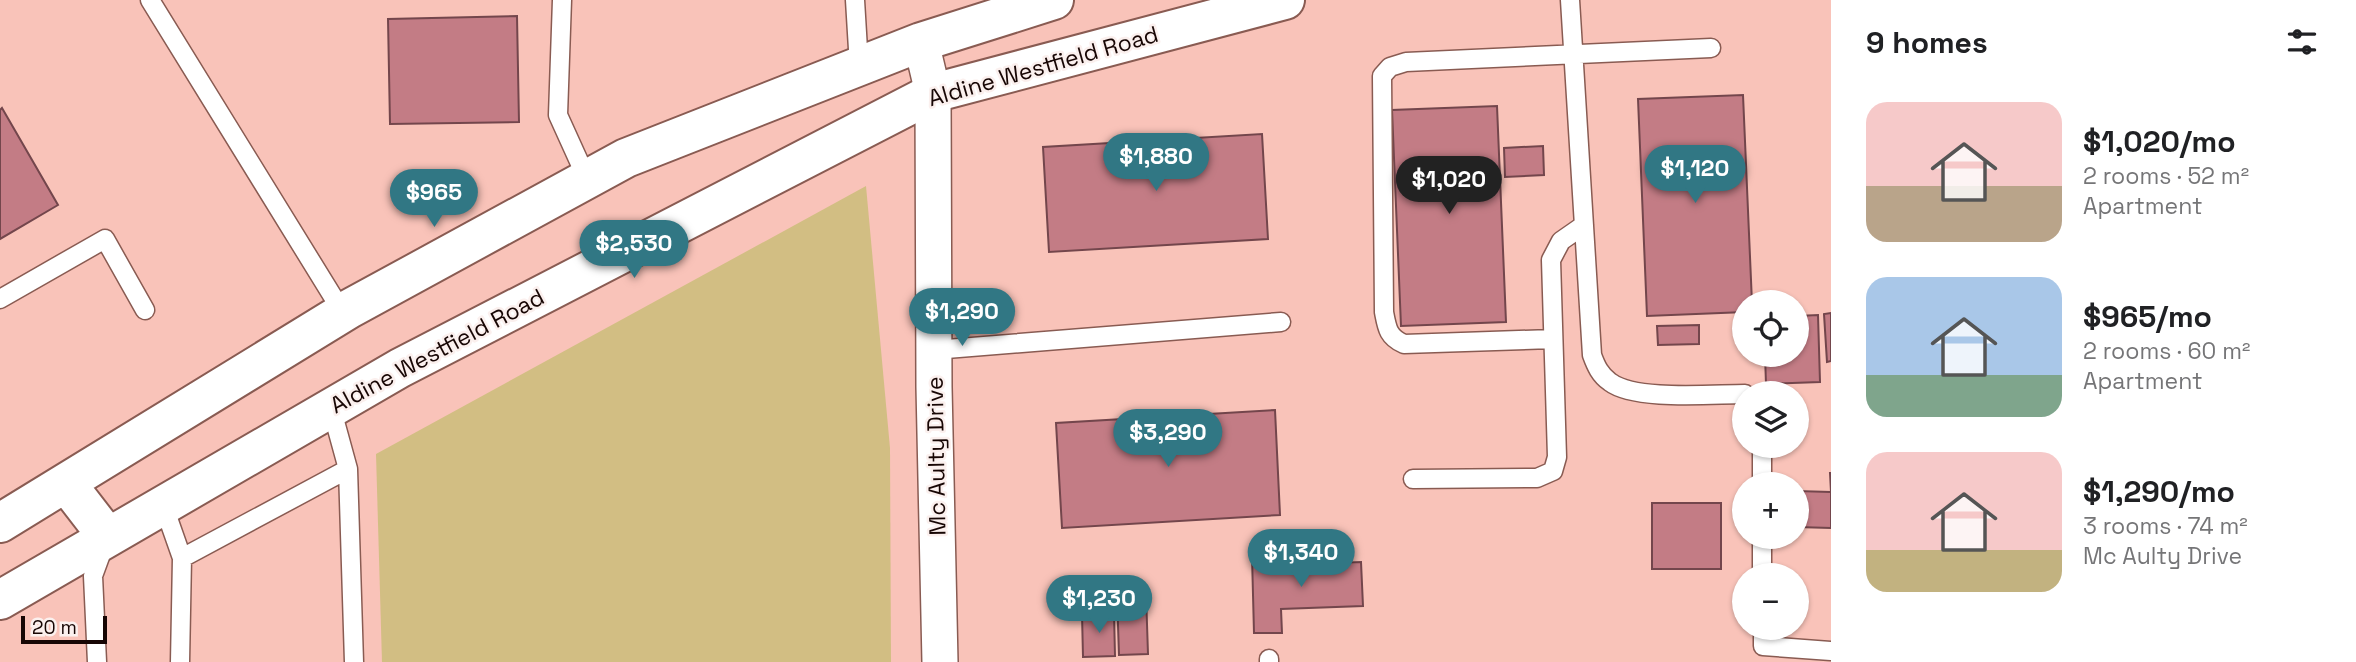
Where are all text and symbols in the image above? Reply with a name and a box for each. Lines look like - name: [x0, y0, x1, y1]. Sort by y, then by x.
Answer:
- street label: Aldine Westfield Road: [924, 19, 1162, 113]
- text: 9 homes: [1866, 23, 1988, 62]
- icon: filters: [2283, 23, 2321, 61]
- text: $1,020/mo: [2083, 122, 2236, 161]
- icon: home: [1922, 130, 2006, 214]
- pin: $1,880: [1099, 134, 1213, 193]
- text: $1,880: [1119, 141, 1193, 171]
- pin: $1,120: [1638, 146, 1752, 205]
- text: $1,120: [1661, 153, 1729, 183]
- pin: $1,020: [1392, 156, 1506, 216]
- text: 2 rooms · 52 m²: [2083, 161, 2249, 191]
- text: $1,020: [1412, 164, 1486, 194]
- pin: $965: [393, 170, 475, 229]
- text: $965: [406, 177, 462, 207]
- text: Apartment: [2083, 191, 2203, 221]
- pin: $2,530: [577, 220, 691, 280]
- text: $2,530: [595, 228, 673, 258]
- street label: Aldine Westfield Road: [325, 282, 549, 420]
- pin: $1,290: [905, 288, 1019, 348]
- map controls: [1732, 290, 1809, 640]
- button: locate: [1732, 290, 1809, 367]
- text: $1,290: [925, 296, 999, 326]
- text: $965/mo: [2083, 297, 2212, 336]
- icon: home: [1922, 305, 2006, 389]
- text: 2 rooms · 60 m²: [2083, 336, 2250, 366]
- text: Apartment: [2083, 366, 2203, 396]
- street label: Mc Aulty Drive: [920, 376, 952, 536]
- button: layers: [1732, 381, 1809, 458]
- pin: $3,290: [1111, 410, 1225, 469]
- text: $3,290: [1129, 417, 1207, 447]
- button: +: [1732, 472, 1809, 549]
- text: $1,290/mo: [2083, 472, 2235, 511]
- icon: home: [1922, 480, 2006, 564]
- text: 3 rooms · 74 m²: [2083, 511, 2248, 541]
- pin: $1,340: [1244, 530, 1358, 589]
- text: $1,340: [1264, 537, 1338, 567]
- text: Mc Aulty Drive: [2083, 541, 2242, 571]
- button: −: [1732, 563, 1809, 640]
- pin: $1,230: [1042, 576, 1156, 635]
- text: $1,230: [1062, 583, 1136, 613]
- scale bar: [21, 613, 107, 645]
- text: 20 m: [32, 615, 77, 640]

